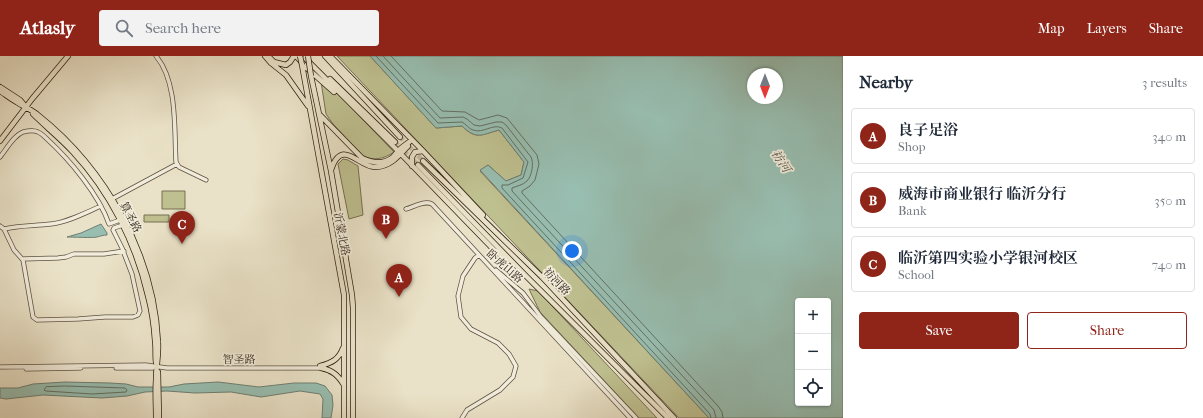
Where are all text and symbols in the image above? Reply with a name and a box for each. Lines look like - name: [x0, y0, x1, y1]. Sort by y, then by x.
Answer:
- search box: [99, 10, 379, 46]
- text: Atlasly: [20, 17, 75, 39]
- icon: search: [113, 17, 135, 39]
- text: Search here: [145, 19, 221, 37]
- text: Map: [1038, 20, 1065, 37]
- text: Layers: [1087, 20, 1127, 37]
- text: Share: [1149, 20, 1183, 37]
- north arrow: [747, 68, 783, 104]
- text: Nearby: [859, 72, 913, 92]
- text: 3 results: [1142, 75, 1187, 90]
- text: 良子足浴: [898, 121, 958, 139]
- text: A: [869, 129, 877, 144]
- text: 340 m: [1152, 129, 1186, 144]
- text: Shop: [898, 139, 926, 154]
- water label: 祊河: [769, 147, 794, 177]
- text: 威海市商业银行 临沂分行: [898, 185, 1066, 203]
- text: B: [869, 193, 877, 208]
- text: 350 m: [1154, 193, 1186, 208]
- street label: 算圣路: [117, 200, 144, 235]
- text: Bank: [898, 203, 927, 218]
- pin: B: [373, 206, 399, 239]
- pin: C: [169, 211, 195, 244]
- street label: 沂蒙北路: [331, 211, 352, 257]
- your location: [562, 241, 582, 261]
- street label: 卧虎山路: [484, 247, 526, 286]
- text: 临沂第四实验小学银河校区: [898, 249, 1078, 267]
- text: C: [869, 257, 877, 272]
- text: 740 m: [1152, 257, 1186, 272]
- pin: A: [386, 264, 412, 297]
- street label: 祊河路: [541, 265, 573, 298]
- text: School: [898, 267, 934, 282]
- map controls: [795, 298, 831, 406]
- button: +: [795, 298, 831, 334]
- button: Save: [859, 312, 1019, 349]
- button: Share: [1027, 312, 1187, 349]
- button: −: [795, 334, 831, 370]
- street label: 智圣路: [223, 353, 256, 366]
- button: locate: [795, 370, 831, 406]

